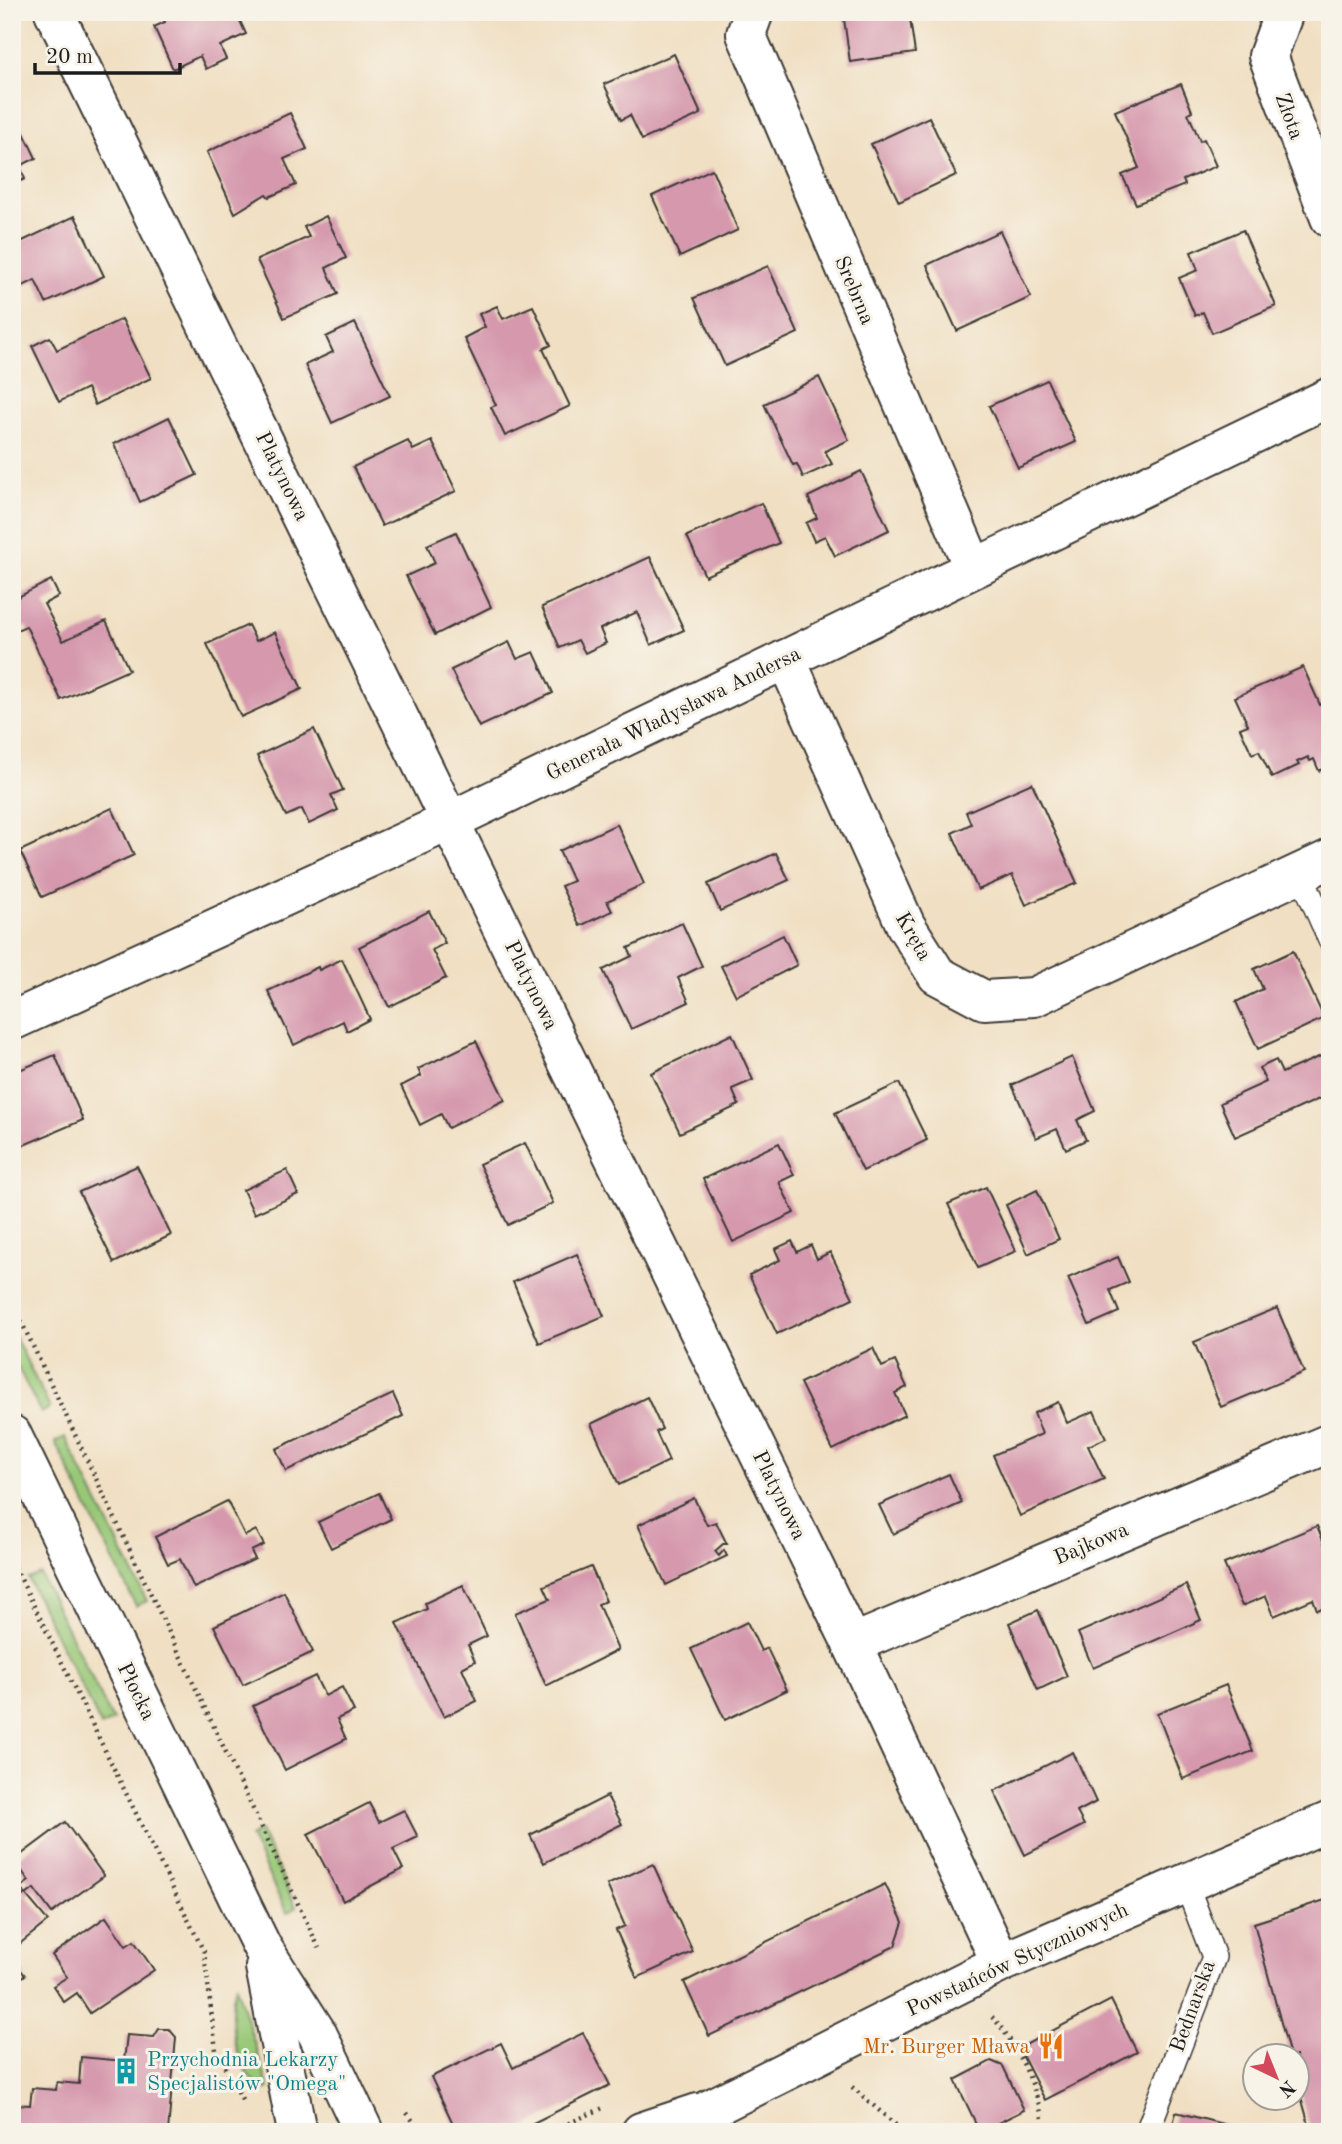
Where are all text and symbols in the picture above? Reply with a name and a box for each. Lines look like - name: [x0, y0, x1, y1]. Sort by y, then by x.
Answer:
- scale bar: [35, 32, 180, 76]
- text: 20 m: [46, 47, 93, 68]
- street label: Złota: [1271, 91, 1307, 142]
- street label: Srebrna: [830, 253, 877, 328]
- street label: Platynowa: [251, 429, 312, 525]
- street label: Generała Władysława Andersa: [543, 643, 804, 785]
- street label: Kręta: [891, 909, 935, 964]
- street label: Platynowa: [500, 938, 561, 1034]
- street label: Platynowa: [748, 1448, 809, 1544]
- street label: Bajkowa: [1051, 1519, 1132, 1569]
- street label: Płocka: [113, 1660, 158, 1724]
- street label: Powstańców Styczniowych: [903, 1900, 1132, 2021]
- street label: Bednarska: [1167, 1958, 1220, 2055]
- restaurant icon: Mr. Burger Mława: [1036, 2031, 1066, 2061]
- place label: Mr. Burger Mława: [863, 2037, 1030, 2058]
- north arrow: [1240, 2042, 1310, 2112]
- place label: Przychodnia Lekarzy Specjalistów "Omega": [147, 2050, 346, 2095]
- building icon: Przychodnia Lekarzy Specjalistów "Omega": [111, 2056, 141, 2086]
- text: N: [1274, 2076, 1298, 2100]

